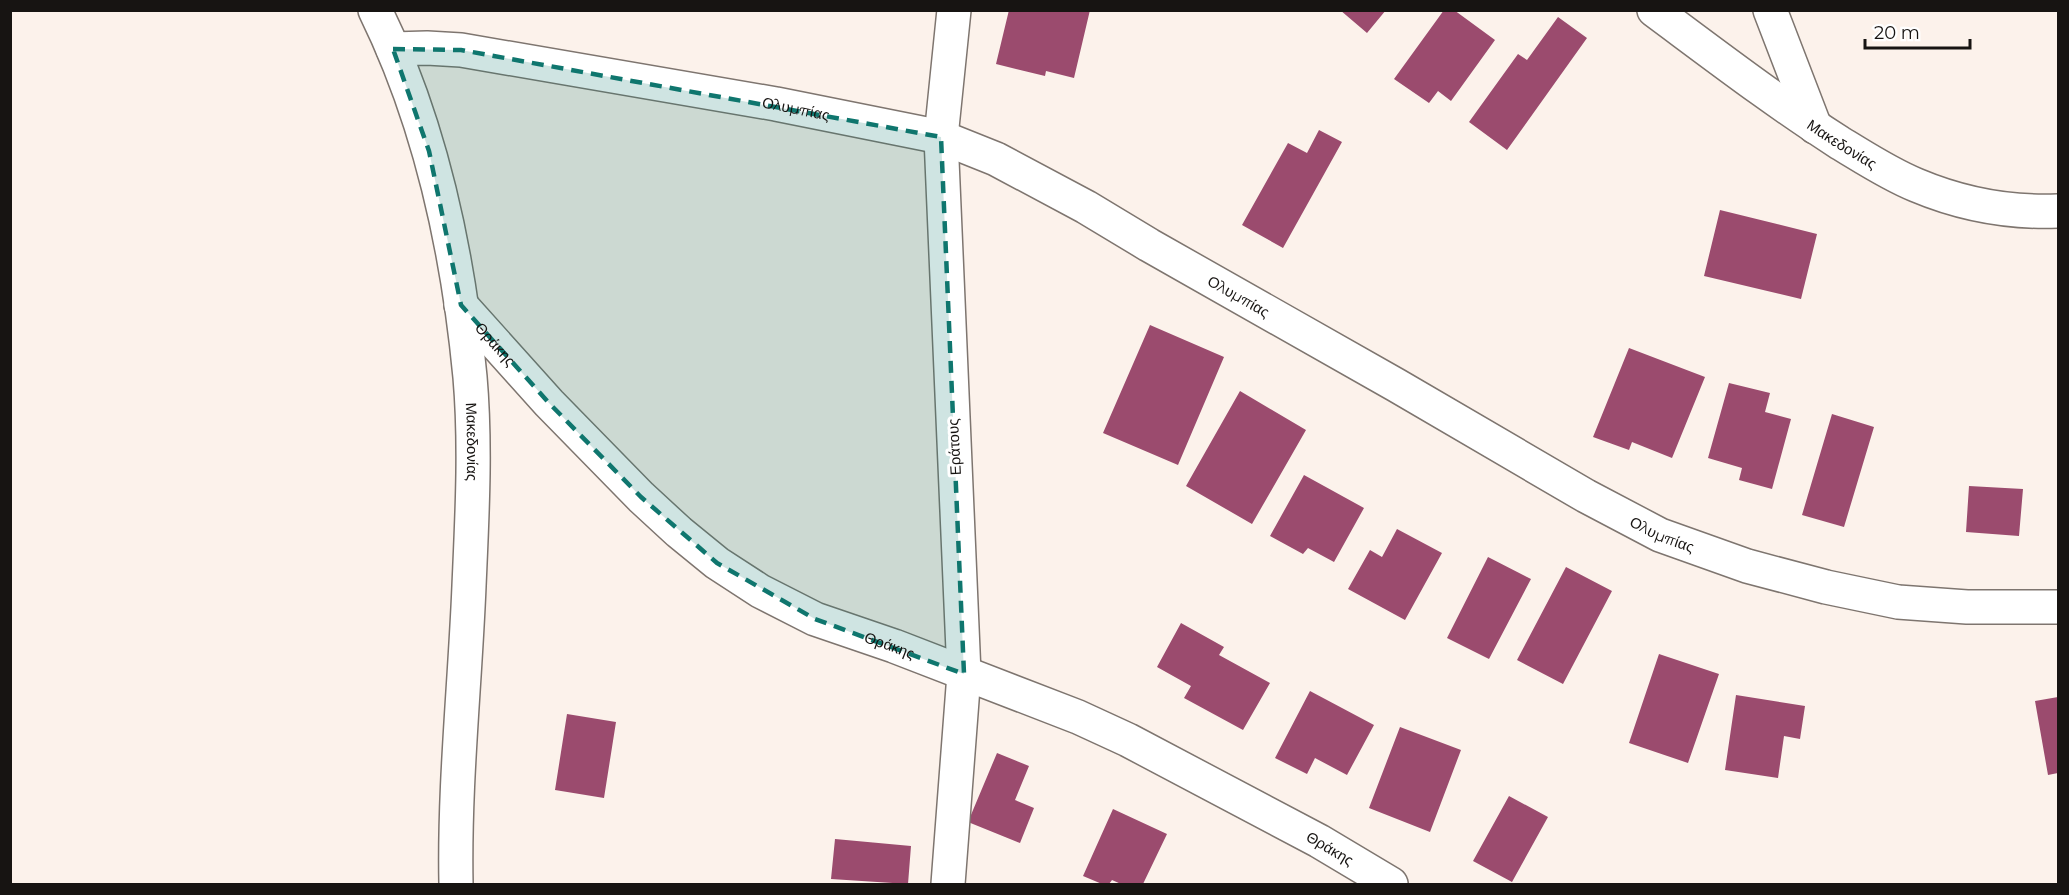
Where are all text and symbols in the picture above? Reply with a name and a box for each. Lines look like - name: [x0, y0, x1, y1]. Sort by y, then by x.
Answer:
- scale bar: [1865, 12, 1970, 50]
- text: 20 m: [1874, 22, 1920, 44]
- street label: Ολυμπίας: [761, 92, 831, 124]
- street label: Μακεδονίας: [1804, 115, 1881, 173]
- street label: Ολυμπίας: [1204, 271, 1273, 321]
- street label: Θράκης: [471, 318, 520, 369]
- street label: Μακεδονίας: [462, 402, 483, 481]
- street label: Εράτους: [943, 418, 965, 476]
- street label: Ολυμπίας: [1627, 511, 1697, 556]
- street label: Θράκης: [862, 627, 918, 663]
- street label: Θράκης: [1303, 827, 1358, 869]

